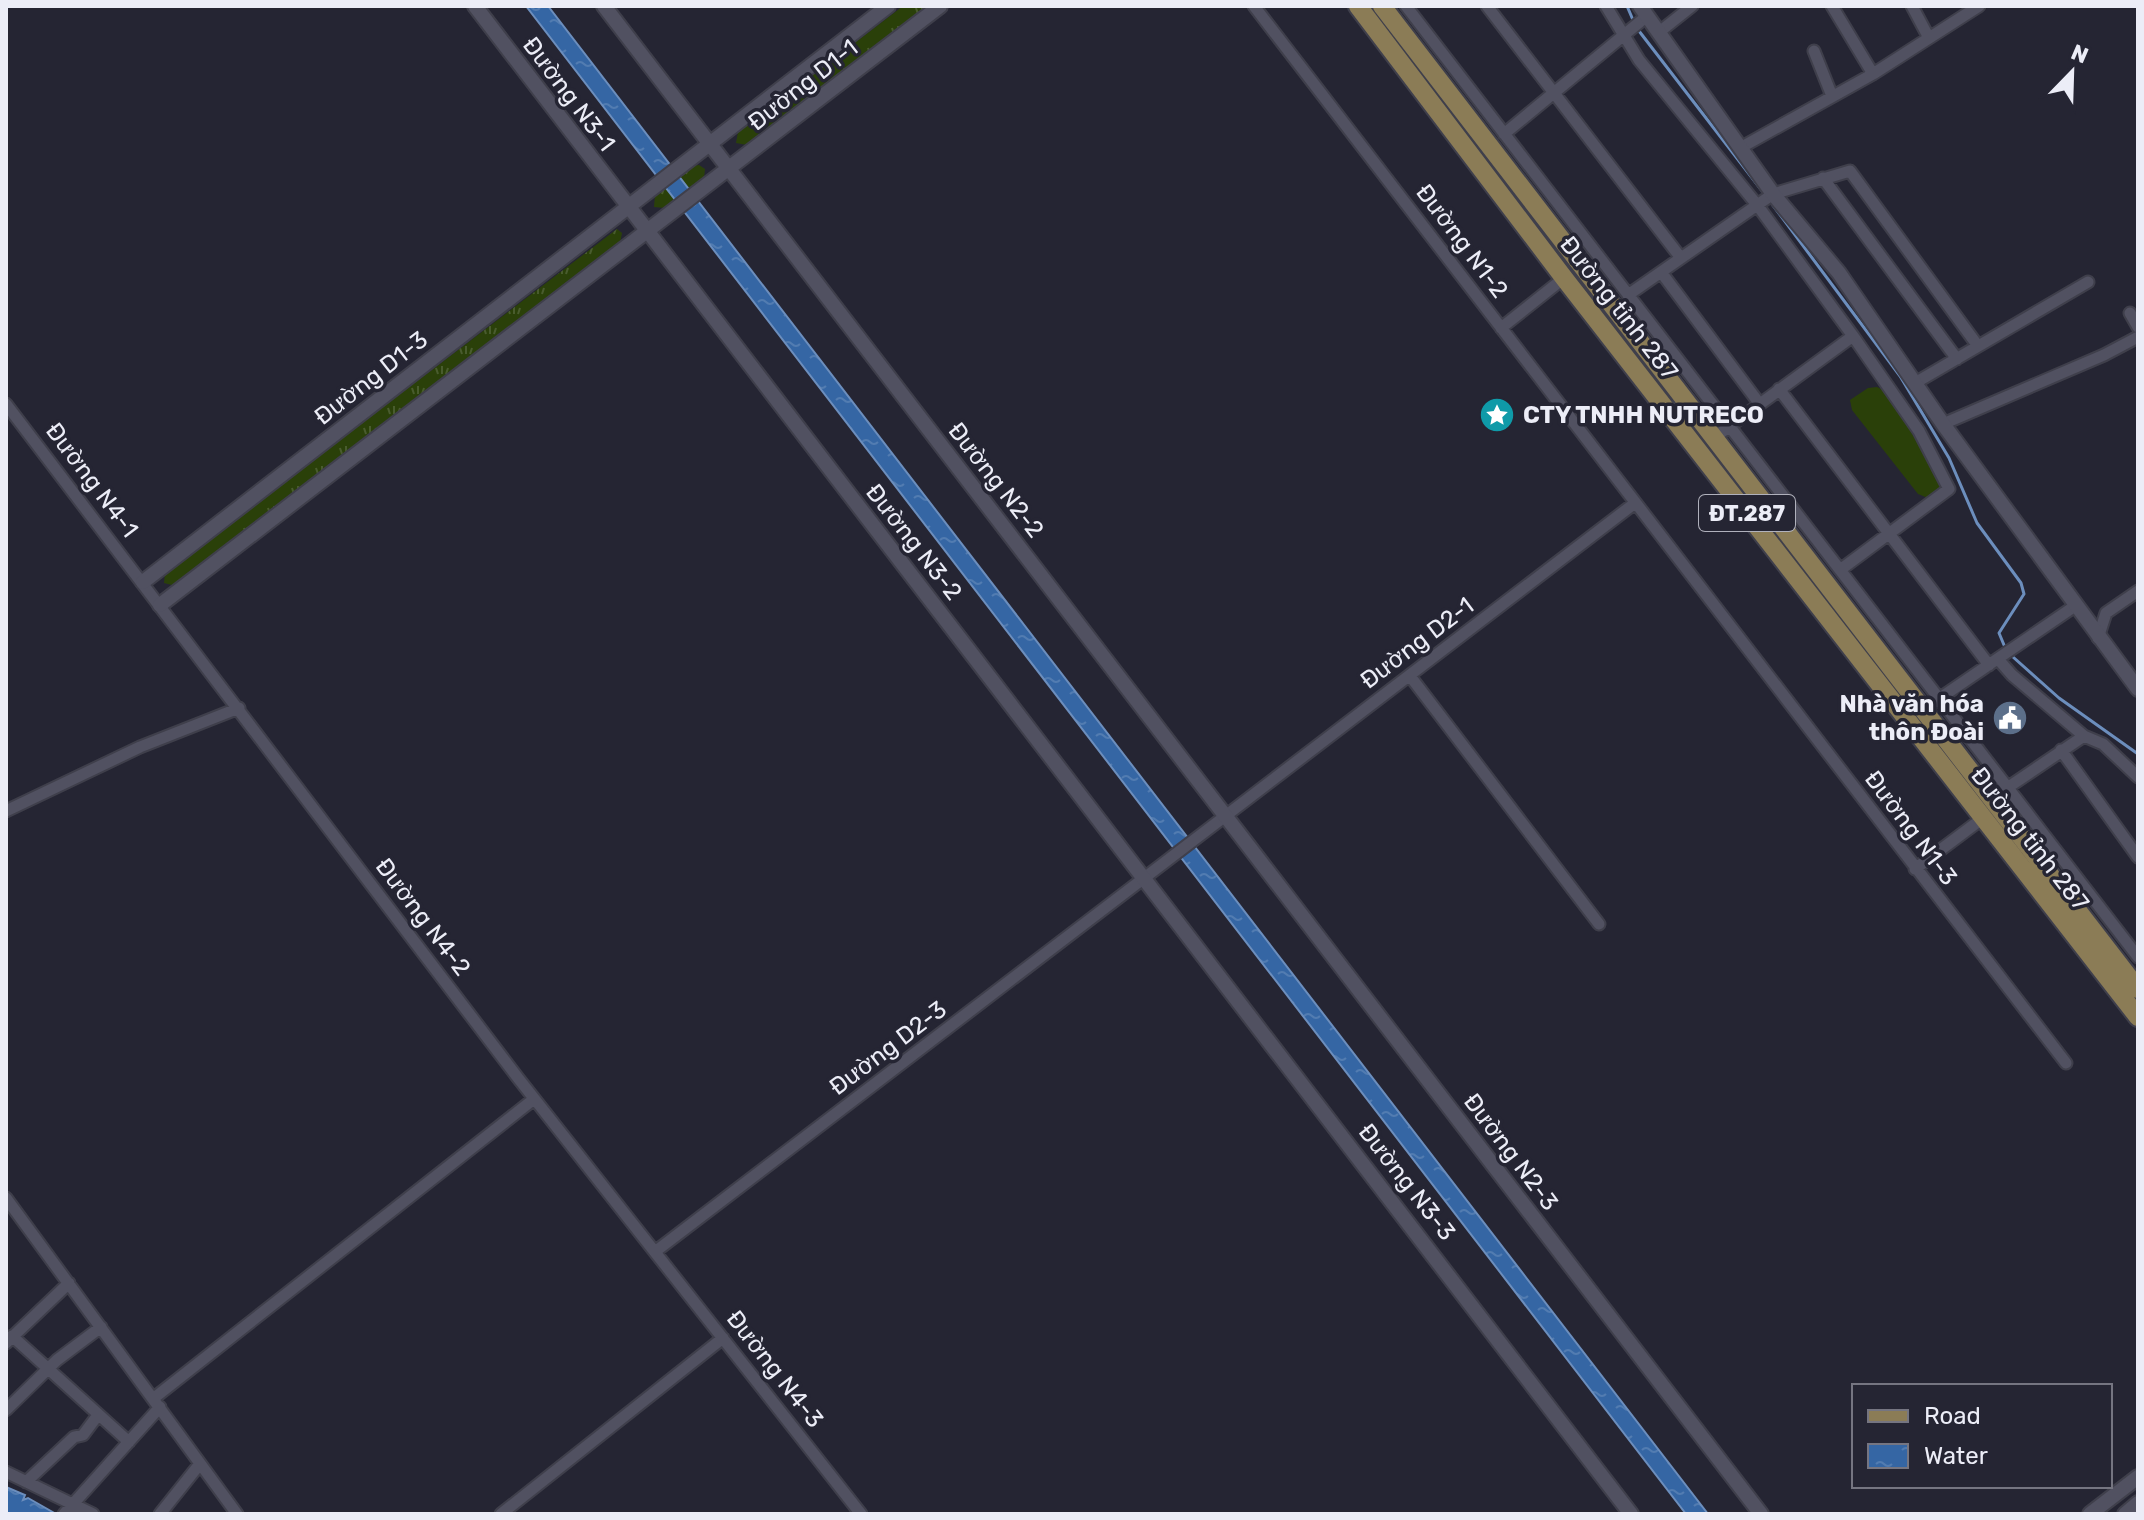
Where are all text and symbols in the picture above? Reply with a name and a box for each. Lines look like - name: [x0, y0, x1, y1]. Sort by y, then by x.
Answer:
- street label: Đường N3-1: [517, 31, 621, 157]
- north arrow: [2032, 32, 2112, 112]
- street label: Đường D1-1: [743, 34, 863, 136]
- text: N: [2067, 39, 2092, 70]
- street label: Đường N1-2: [1410, 179, 1514, 303]
- street label: Đường tỉnh 287: [1554, 231, 1684, 385]
- street label: Đường D1-3: [309, 325, 433, 431]
- place icon: CTY TNHH NUTRECO: [1478, 396, 1516, 434]
- place label: CTY TNHH NUTRECO: [1523, 401, 1764, 429]
- street label: Đường N4-1: [40, 417, 144, 543]
- street label: Đường N2-2: [942, 417, 1050, 543]
- street label: Đường N3-2: [860, 479, 968, 605]
- road number: ĐT.287: [1699, 495, 1795, 531]
- street label: Đường D2-1: [1355, 591, 1479, 695]
- place label: Nhà văn hóa thôn Đoài: [1840, 690, 1984, 746]
- public building icon: Nhà văn hóa thôn Đoài: [1991, 699, 2029, 737]
- street label: Đường tỉnh 287: [1965, 762, 2095, 916]
- street label: Đường N1-3: [1859, 765, 1963, 891]
- street label: Đường N4-2: [370, 853, 476, 981]
- street label: Đường D2-3: [824, 995, 952, 1101]
- street label: Đường N2-3: [1458, 1088, 1564, 1216]
- street label: Đường N3-3: [1353, 1118, 1461, 1246]
- street label: Đường N4-3: [721, 1305, 829, 1433]
- legend: [1852, 1384, 2112, 1488]
- text: Road: [1924, 1402, 1981, 1430]
- text: Water: [1924, 1442, 1988, 1470]

